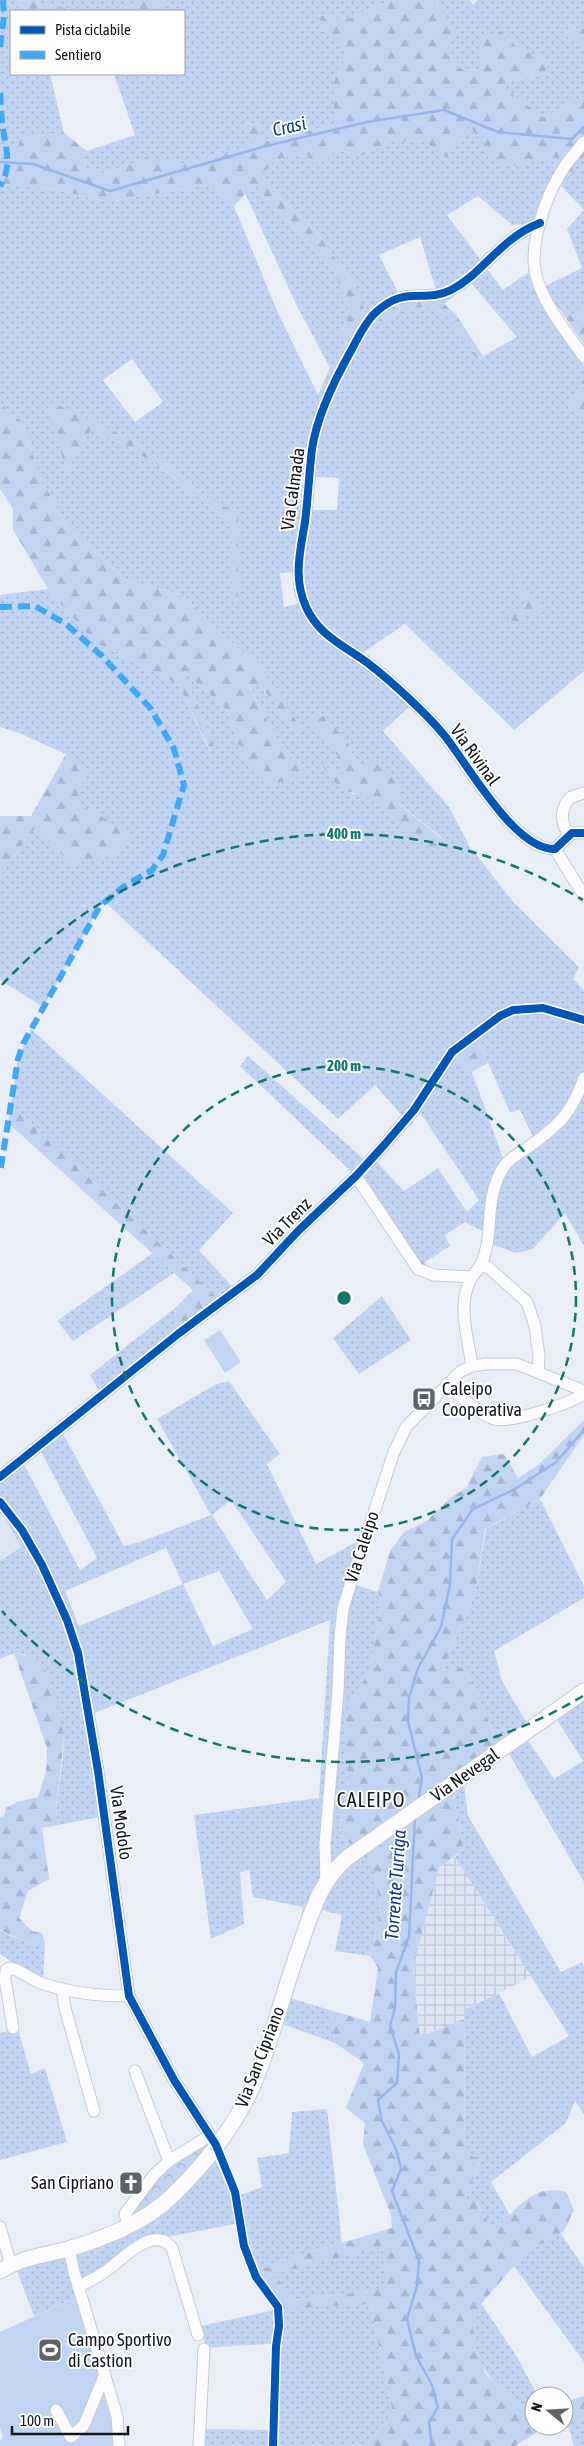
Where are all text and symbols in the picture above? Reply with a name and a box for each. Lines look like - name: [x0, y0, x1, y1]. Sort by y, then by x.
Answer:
- legend: [10, 10, 185, 75]
- text: Pista ciclabile: [55, 21, 131, 38]
- text: Sentiero: [55, 46, 101, 63]
- water label: Crasi: [270, 112, 308, 140]
- street label: Via Calmada: [276, 446, 309, 532]
- street label: Via Rivinal: [446, 720, 505, 790]
- text: 400 m: [326, 825, 361, 842]
- text: 200 m: [327, 1057, 361, 1074]
- street label: Via Trenz: [258, 1193, 315, 1250]
- centre of rings: [335, 1289, 353, 1307]
- place label: Caleipo Cooperativa: [442, 1378, 522, 1420]
- bus stop icon: Caleipo Cooperativa: [411, 1386, 437, 1412]
- street label: Via Caleipo: [340, 1508, 383, 1585]
- street label: Via Nevegal: [427, 1743, 503, 1806]
- street label: Via Modolo: [106, 1785, 137, 1861]
- district label: CALEIPO: [337, 1788, 405, 1811]
- water label: Torrente Turriga: [380, 1829, 410, 1941]
- street label: Via San Cipriano: [231, 2003, 288, 2110]
- church icon: San Cipriano: [118, 2170, 144, 2196]
- place label: San Cipriano: [31, 2172, 114, 2193]
- place label: Campo Sportivo di Castion: [68, 2329, 172, 2371]
- sports icon: Campo Sportivo di Castion: [37, 2337, 63, 2363]
- north arrow: [524, 2386, 574, 2436]
- text: N: [528, 2401, 546, 2413]
- scale bar: [12, 2404, 129, 2436]
- text: 100 m: [20, 2412, 54, 2429]

